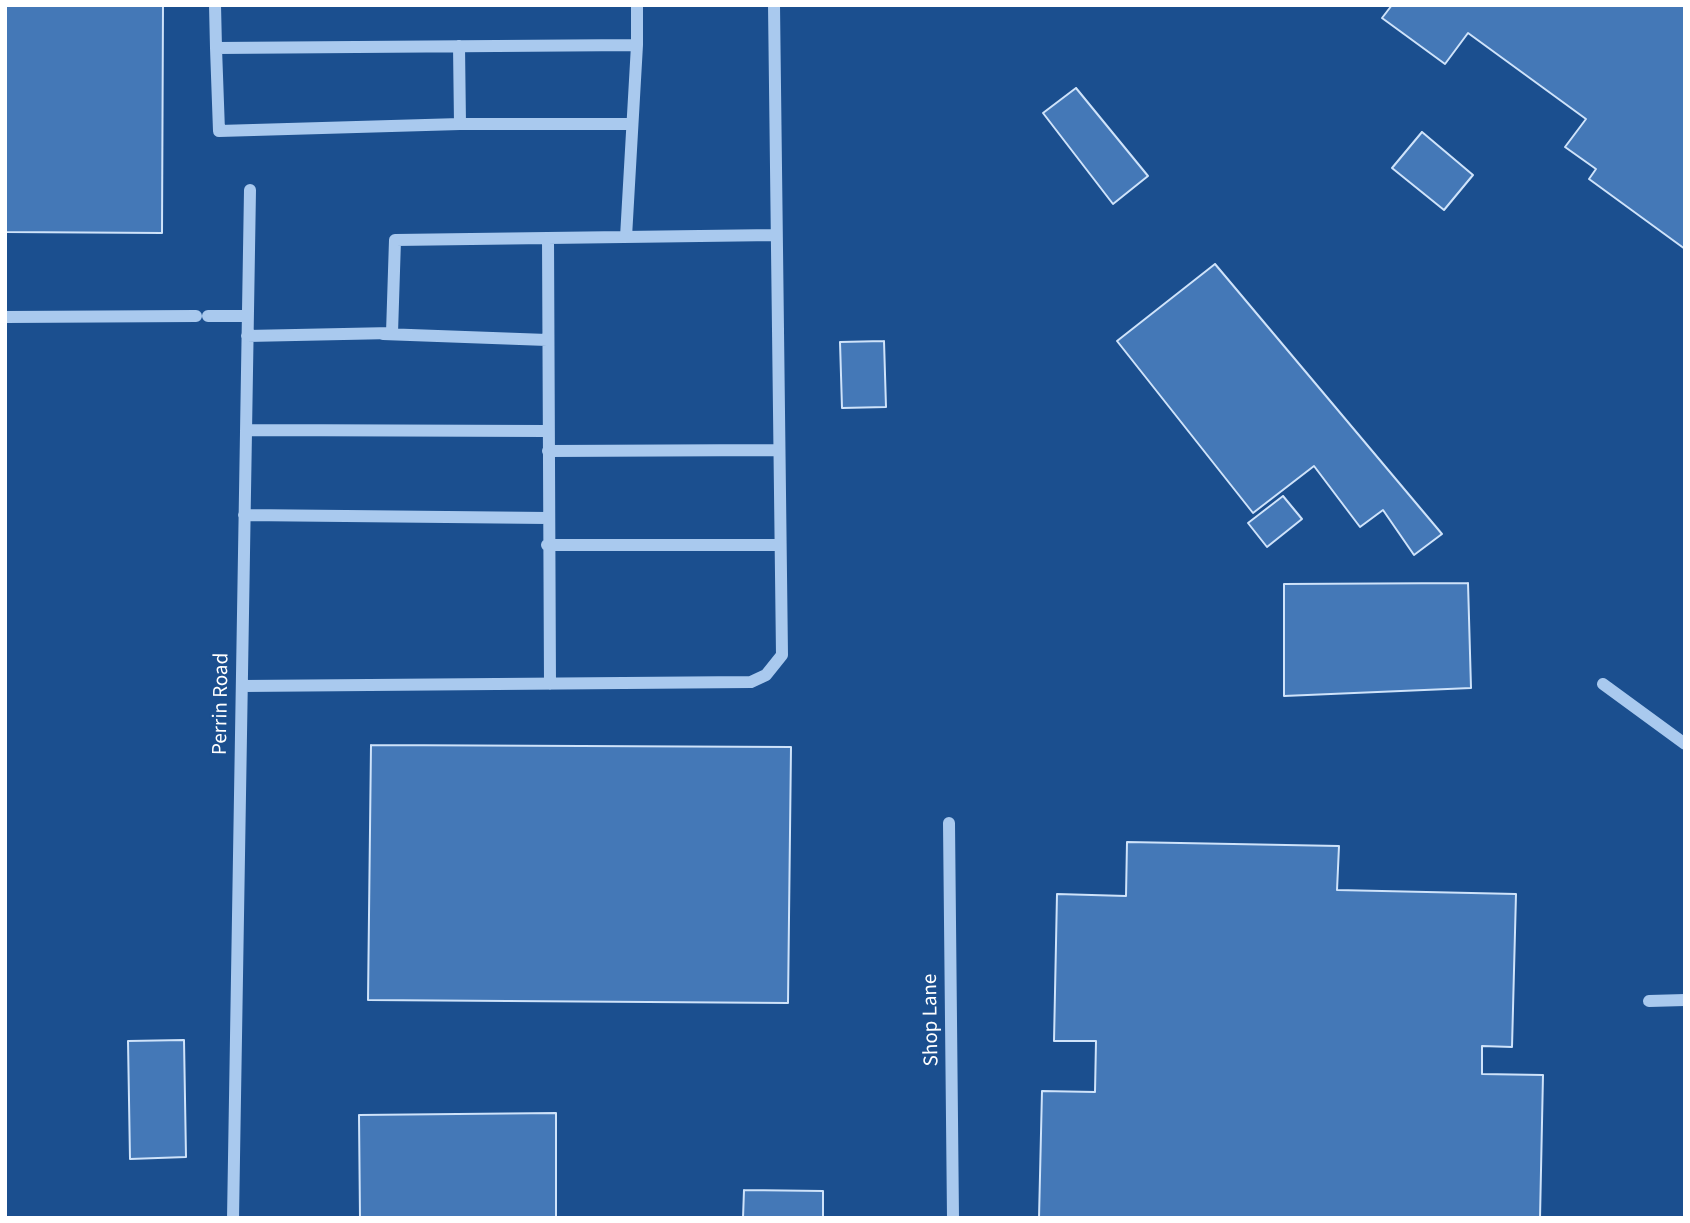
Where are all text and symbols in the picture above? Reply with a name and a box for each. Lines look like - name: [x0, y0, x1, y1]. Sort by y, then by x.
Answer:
- street label: Perrin Road: [209, 653, 235, 755]
- street label: Shop Lane: [919, 974, 945, 1066]

